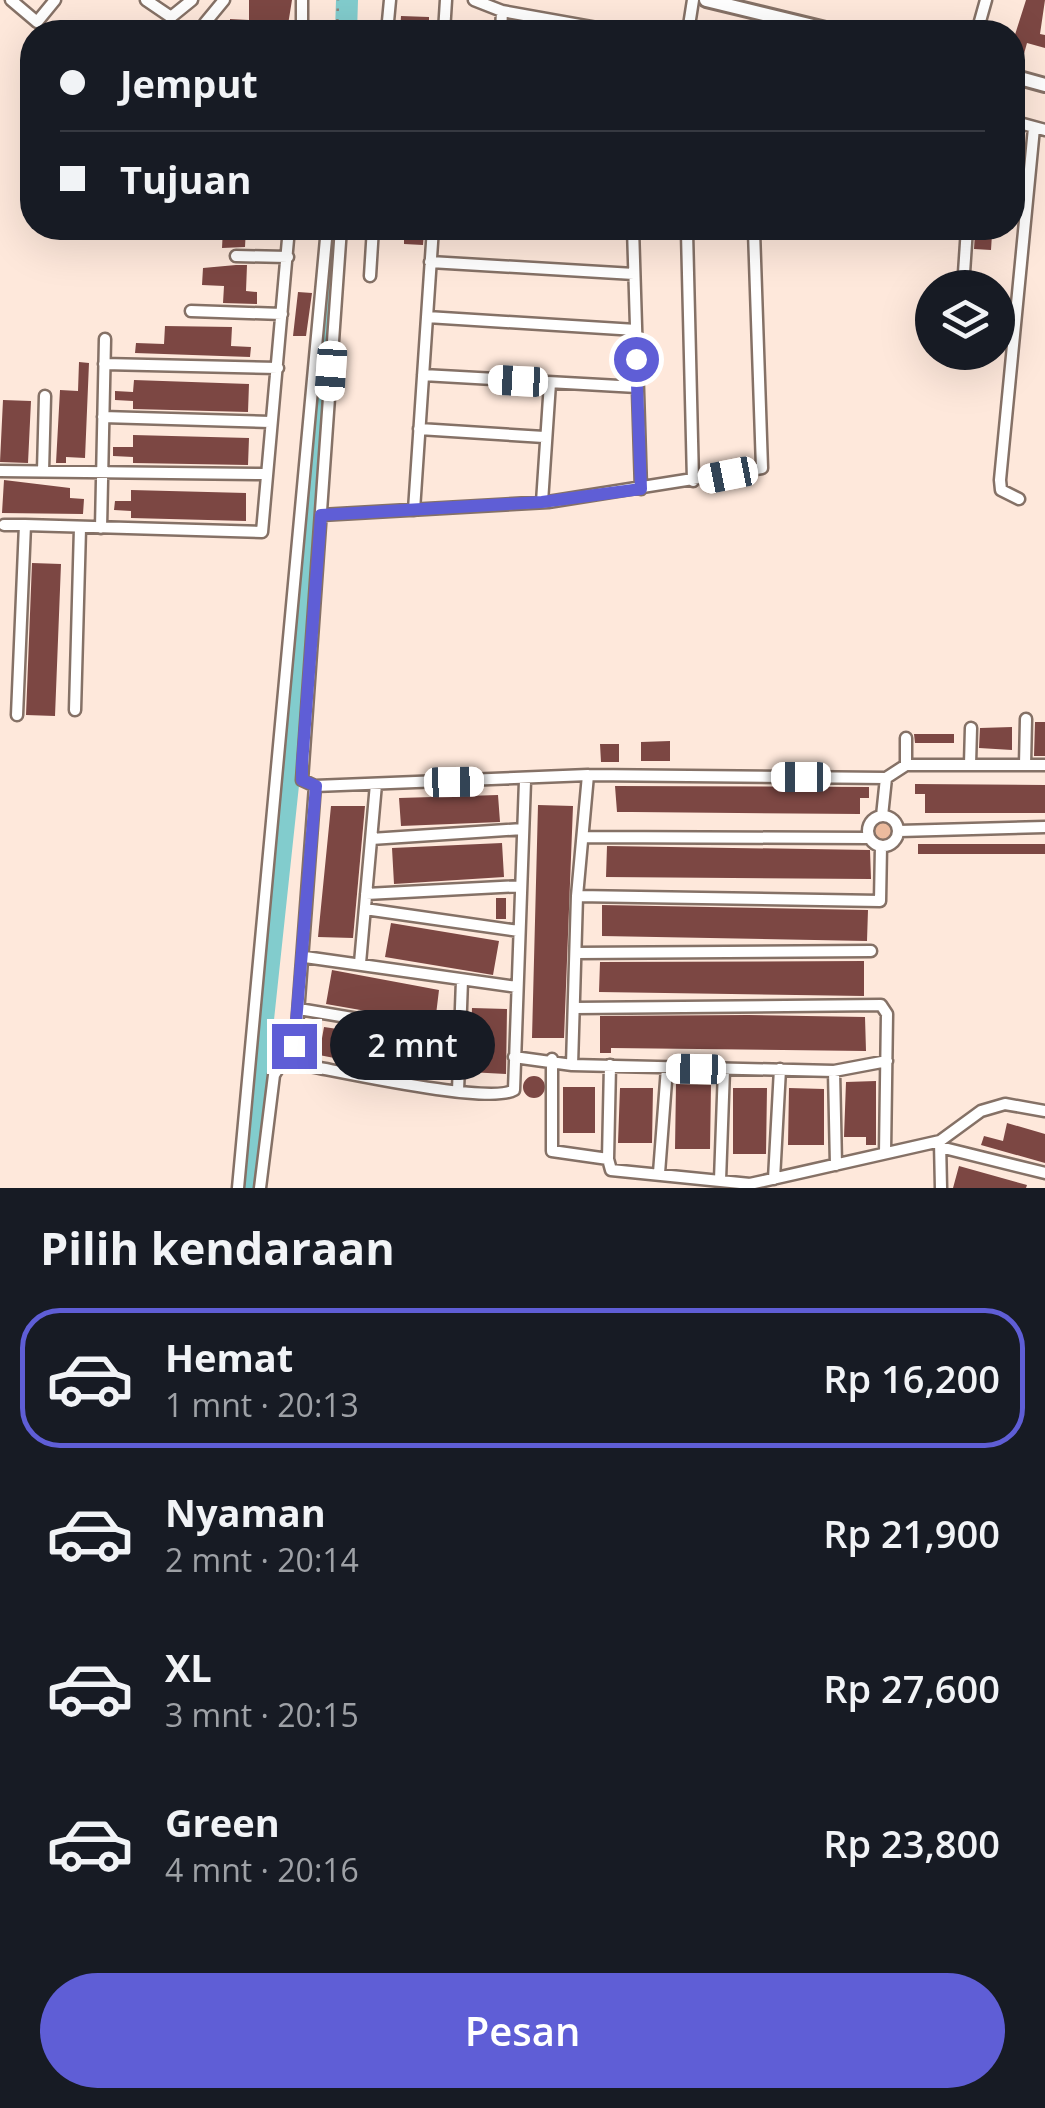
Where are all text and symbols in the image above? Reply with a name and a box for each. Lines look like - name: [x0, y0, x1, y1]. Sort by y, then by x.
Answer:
- text: Jemput: [120, 57, 258, 109]
- text: Tujuan: [120, 153, 251, 205]
- map controls: [915, 270, 1015, 370]
- button: layers: [915, 270, 1015, 370]
- route start: [614, 337, 659, 382]
- car: [314, 340, 348, 402]
- car: [487, 364, 549, 398]
- car: [696, 455, 760, 495]
- car: [771, 762, 831, 792]
- car: [424, 766, 484, 798]
- callout: 2 mnt: [329, 1011, 494, 1081]
- text: 2 mnt: [367, 1023, 458, 1066]
- route end: [272, 1024, 317, 1069]
- car: [666, 1053, 726, 1085]
- text: Pilih kendaraan: [40, 1217, 395, 1278]
- text: Hemat: [165, 1331, 293, 1383]
- icon: car: [45, 1333, 135, 1423]
- text: Rp 16,200: [823, 1352, 1000, 1404]
- text: 1 mnt · 20:13: [165, 1383, 359, 1426]
- text: Nyaman: [165, 1486, 326, 1538]
- icon: car: [45, 1488, 135, 1578]
- text: Rp 21,900: [823, 1507, 1000, 1559]
- text: 2 mnt · 20:14: [165, 1538, 359, 1581]
- text: XL: [165, 1641, 212, 1693]
- icon: car: [45, 1643, 135, 1733]
- text: Rp 27,600: [823, 1662, 1000, 1714]
- text: 3 mnt · 20:15: [165, 1693, 359, 1736]
- text: Green: [165, 1796, 280, 1848]
- icon: car: [45, 1798, 135, 1888]
- text: Rp 23,800: [823, 1817, 1000, 1869]
- text: 4 mnt · 20:16: [165, 1848, 359, 1891]
- button: Pesan: [40, 1973, 1005, 2088]

